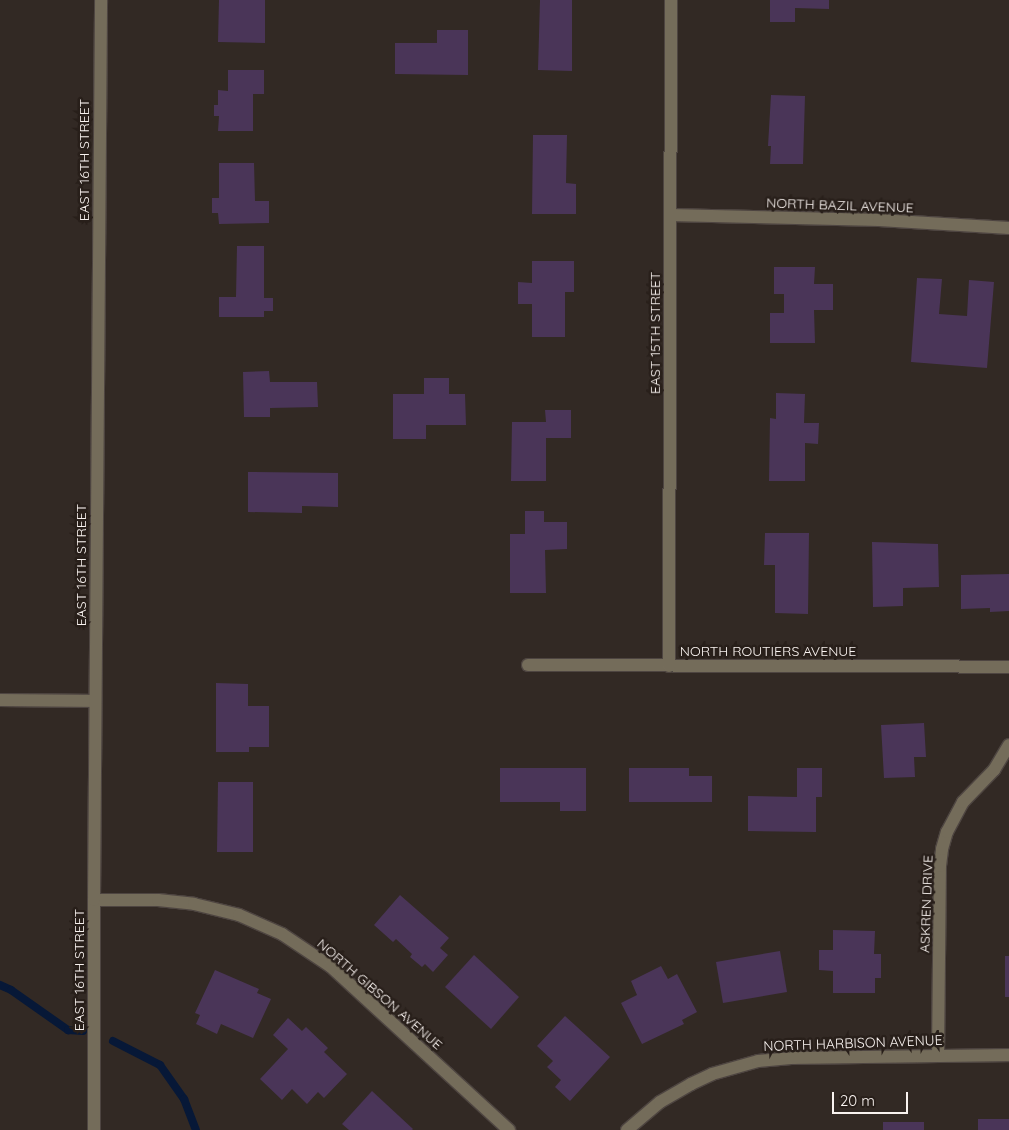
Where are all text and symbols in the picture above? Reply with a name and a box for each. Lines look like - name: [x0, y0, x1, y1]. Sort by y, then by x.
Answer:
- street label: EAST 16TH STREET: [76, 99, 92, 221]
- street label: NORTH BAZIL AVENUE: [766, 194, 914, 216]
- street label: EAST 15TH STREET: [647, 272, 663, 394]
- street label: EAST 16TH STREET: [73, 504, 89, 626]
- street label: NORTH ROUTIERS AVENUE: [680, 643, 856, 659]
- street label: ASKREN DRIVE: [916, 855, 936, 953]
- street label: EAST 16TH STREET: [71, 909, 87, 1031]
- street label: NORTH GIBSON AVENUE: [314, 935, 446, 1053]
- street label: NORTH HARBISON AVENUE: [763, 1031, 943, 1055]
- scale bar: [834, 1082, 910, 1114]
- text: 20 m: [840, 1091, 875, 1110]

